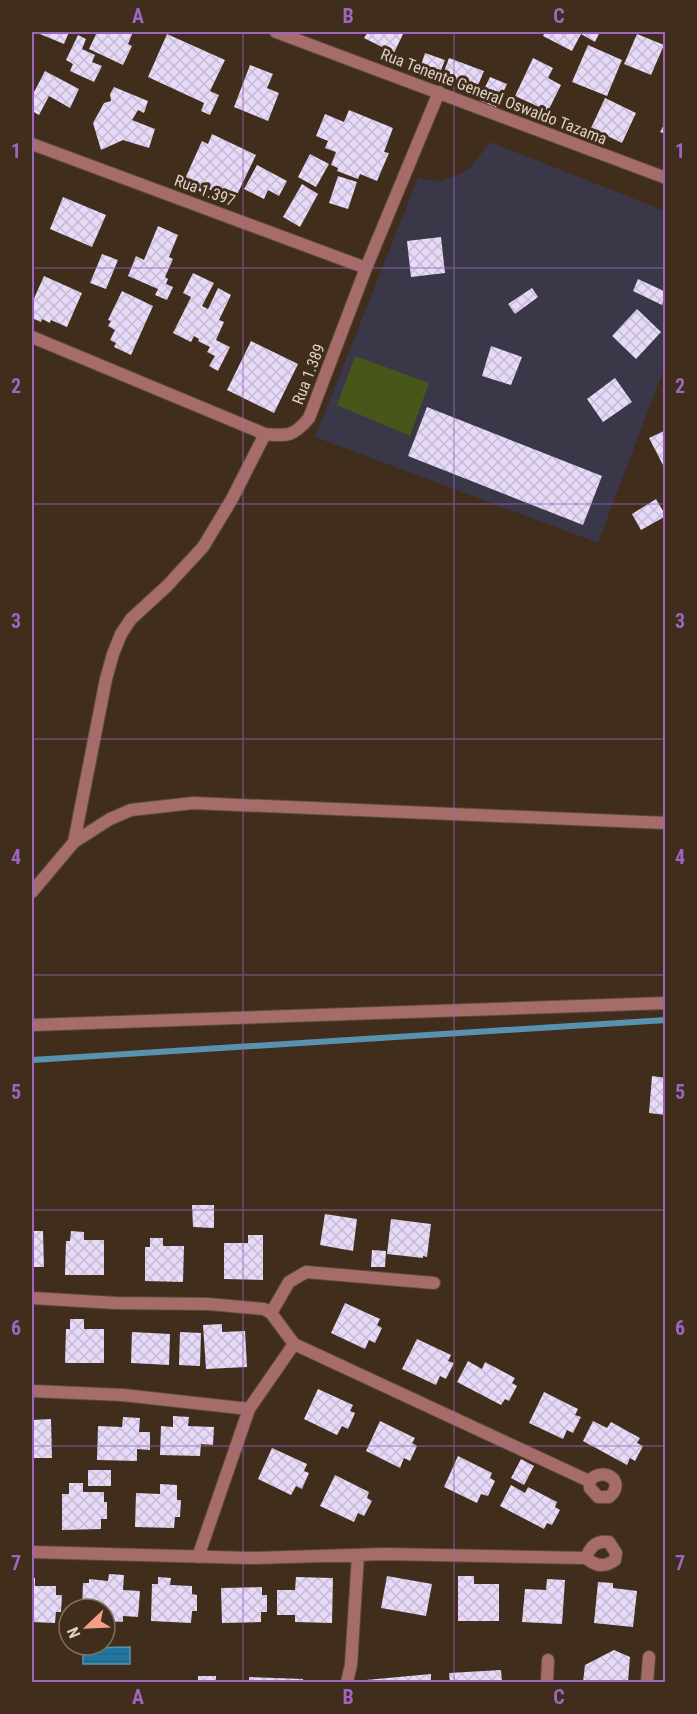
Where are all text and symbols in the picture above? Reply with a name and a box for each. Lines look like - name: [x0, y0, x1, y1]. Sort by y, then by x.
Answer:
- text: A: [132, 4, 144, 28]
- text: B: [342, 4, 354, 28]
- text: C: [553, 4, 565, 28]
- street label: Rua Tenente General Oswaldo Tazama: [378, 45, 609, 148]
- text: 1: [11, 139, 21, 163]
- text: 1: [675, 139, 685, 163]
- street label: Rua 1.397: [172, 171, 238, 210]
- street label: Rua 1.389: [288, 341, 329, 407]
- text: 2: [11, 374, 21, 398]
- text: 2: [675, 374, 685, 398]
- text: 3: [11, 609, 21, 633]
- text: 3: [675, 609, 685, 633]
- text: 4: [11, 845, 21, 869]
- text: 4: [675, 845, 685, 869]
- text: 5: [11, 1080, 21, 1104]
- text: 5: [675, 1080, 685, 1104]
- text: 6: [11, 1316, 21, 1340]
- text: 6: [675, 1316, 685, 1340]
- text: 7: [11, 1551, 21, 1575]
- text: 7: [675, 1551, 685, 1575]
- north arrow: [57, 1597, 117, 1657]
- text: N: [63, 1624, 84, 1641]
- text: A: [132, 1685, 144, 1709]
- text: B: [342, 1685, 354, 1709]
- text: C: [553, 1685, 565, 1709]

